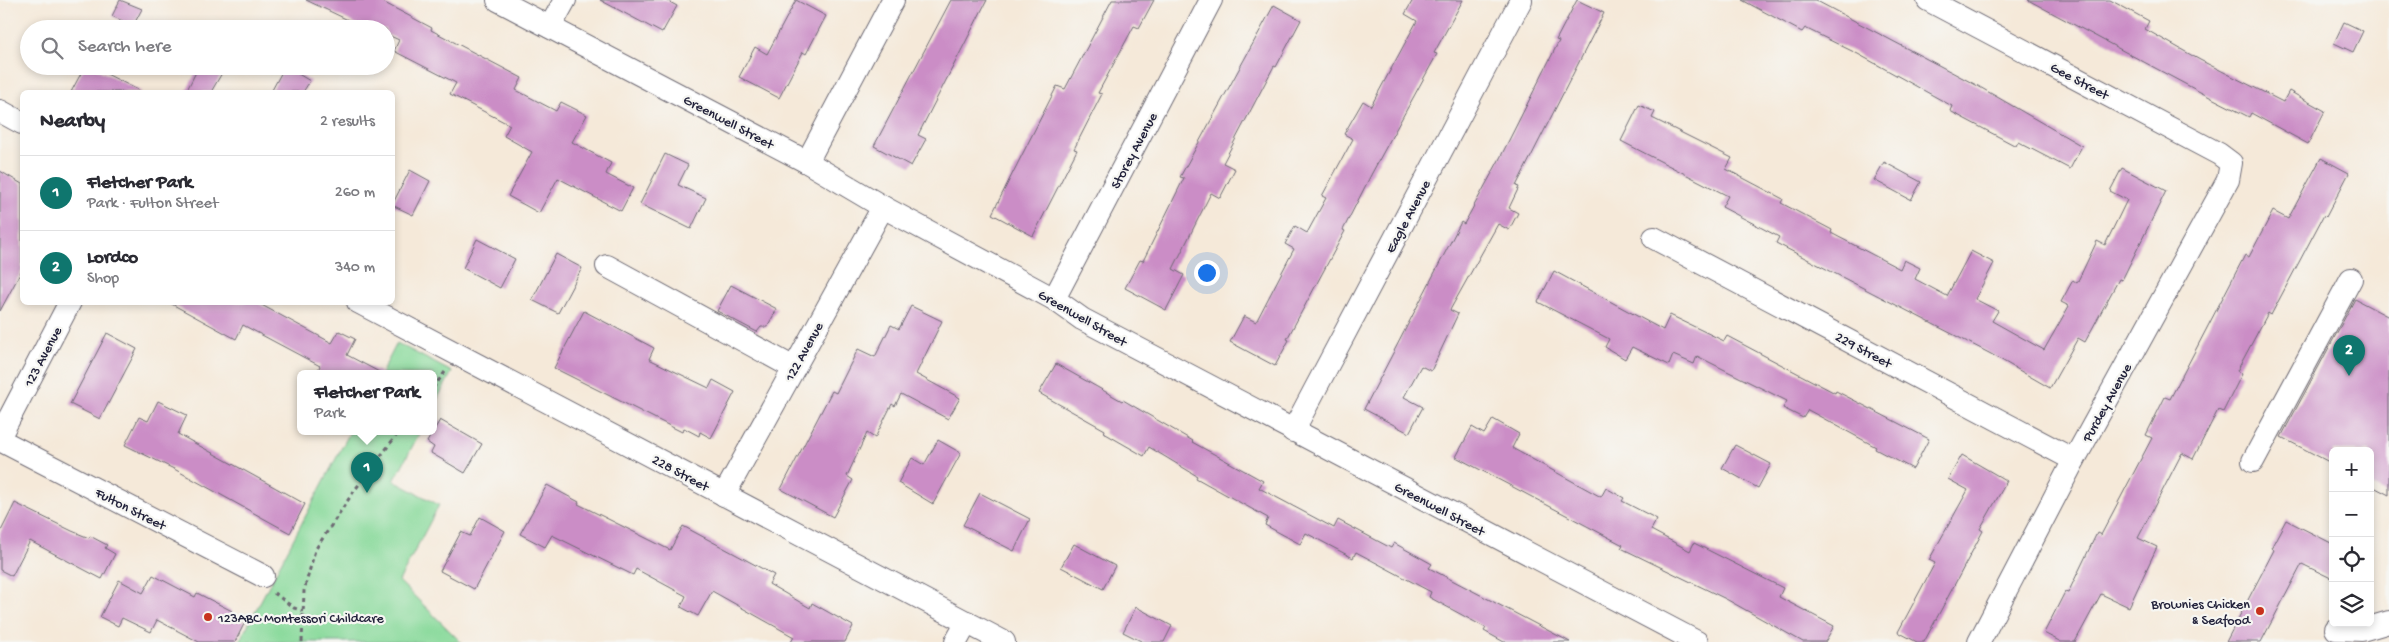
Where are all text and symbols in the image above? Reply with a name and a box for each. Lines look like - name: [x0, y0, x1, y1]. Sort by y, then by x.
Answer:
- search box: [20, 20, 395, 75]
- icon: search: [38, 34, 66, 62]
- text: Search here: [78, 36, 172, 59]
- street label: Gee Street: [2047, 60, 2112, 105]
- street label: Greenwell Street: [680, 92, 777, 155]
- street label: Storey Avenue: [1108, 109, 1163, 192]
- text: Nearby: [40, 110, 105, 135]
- text: 2 results: [320, 113, 375, 132]
- text: Fletcher Park: [87, 172, 192, 195]
- street label: Eagle Avenue: [1383, 177, 1436, 257]
- text: 1: [53, 184, 59, 203]
- text: 260 m: [335, 184, 375, 203]
- text: Park · Fulton Street: [87, 195, 218, 214]
- text: Lordco: [87, 247, 138, 270]
- text: 2: [52, 259, 60, 278]
- text: 340 m: [335, 259, 375, 278]
- your location: [1194, 260, 1220, 286]
- text: Shop: [87, 270, 119, 289]
- street label: Greenwell Street: [1034, 287, 1130, 352]
- street label: 122 Avenue: [782, 319, 829, 386]
- street label: 123 Avenue: [21, 324, 67, 391]
- street label: 229 Street: [1832, 329, 1895, 374]
- pin: 2: [2333, 335, 2365, 376]
- street label: Purdey Avenue: [2079, 360, 2137, 446]
- popup: [297, 370, 437, 435]
- text: Fletcher Park: [314, 382, 420, 405]
- text: Park: [314, 405, 345, 424]
- map controls: [2329, 447, 2374, 627]
- button: +: [2329, 447, 2374, 492]
- pin: 1: [351, 452, 383, 493]
- street label: 228 Street: [648, 452, 712, 497]
- street label: Greenwell Street: [1391, 479, 1488, 542]
- street label: Fulton Street: [91, 485, 169, 536]
- button: −: [2329, 492, 2374, 537]
- button: locate: [2329, 537, 2374, 582]
- button: layers: [2329, 582, 2374, 627]
- place label: Brownies Chicken & Seafood: [2150, 597, 2252, 630]
- marker: Brownies Chicken & Seafood: [2254, 605, 2266, 617]
- marker: 123ABC Montessori Childcare: [202, 611, 214, 623]
- place label: 123ABC Montessori Childcare: [217, 611, 384, 628]

